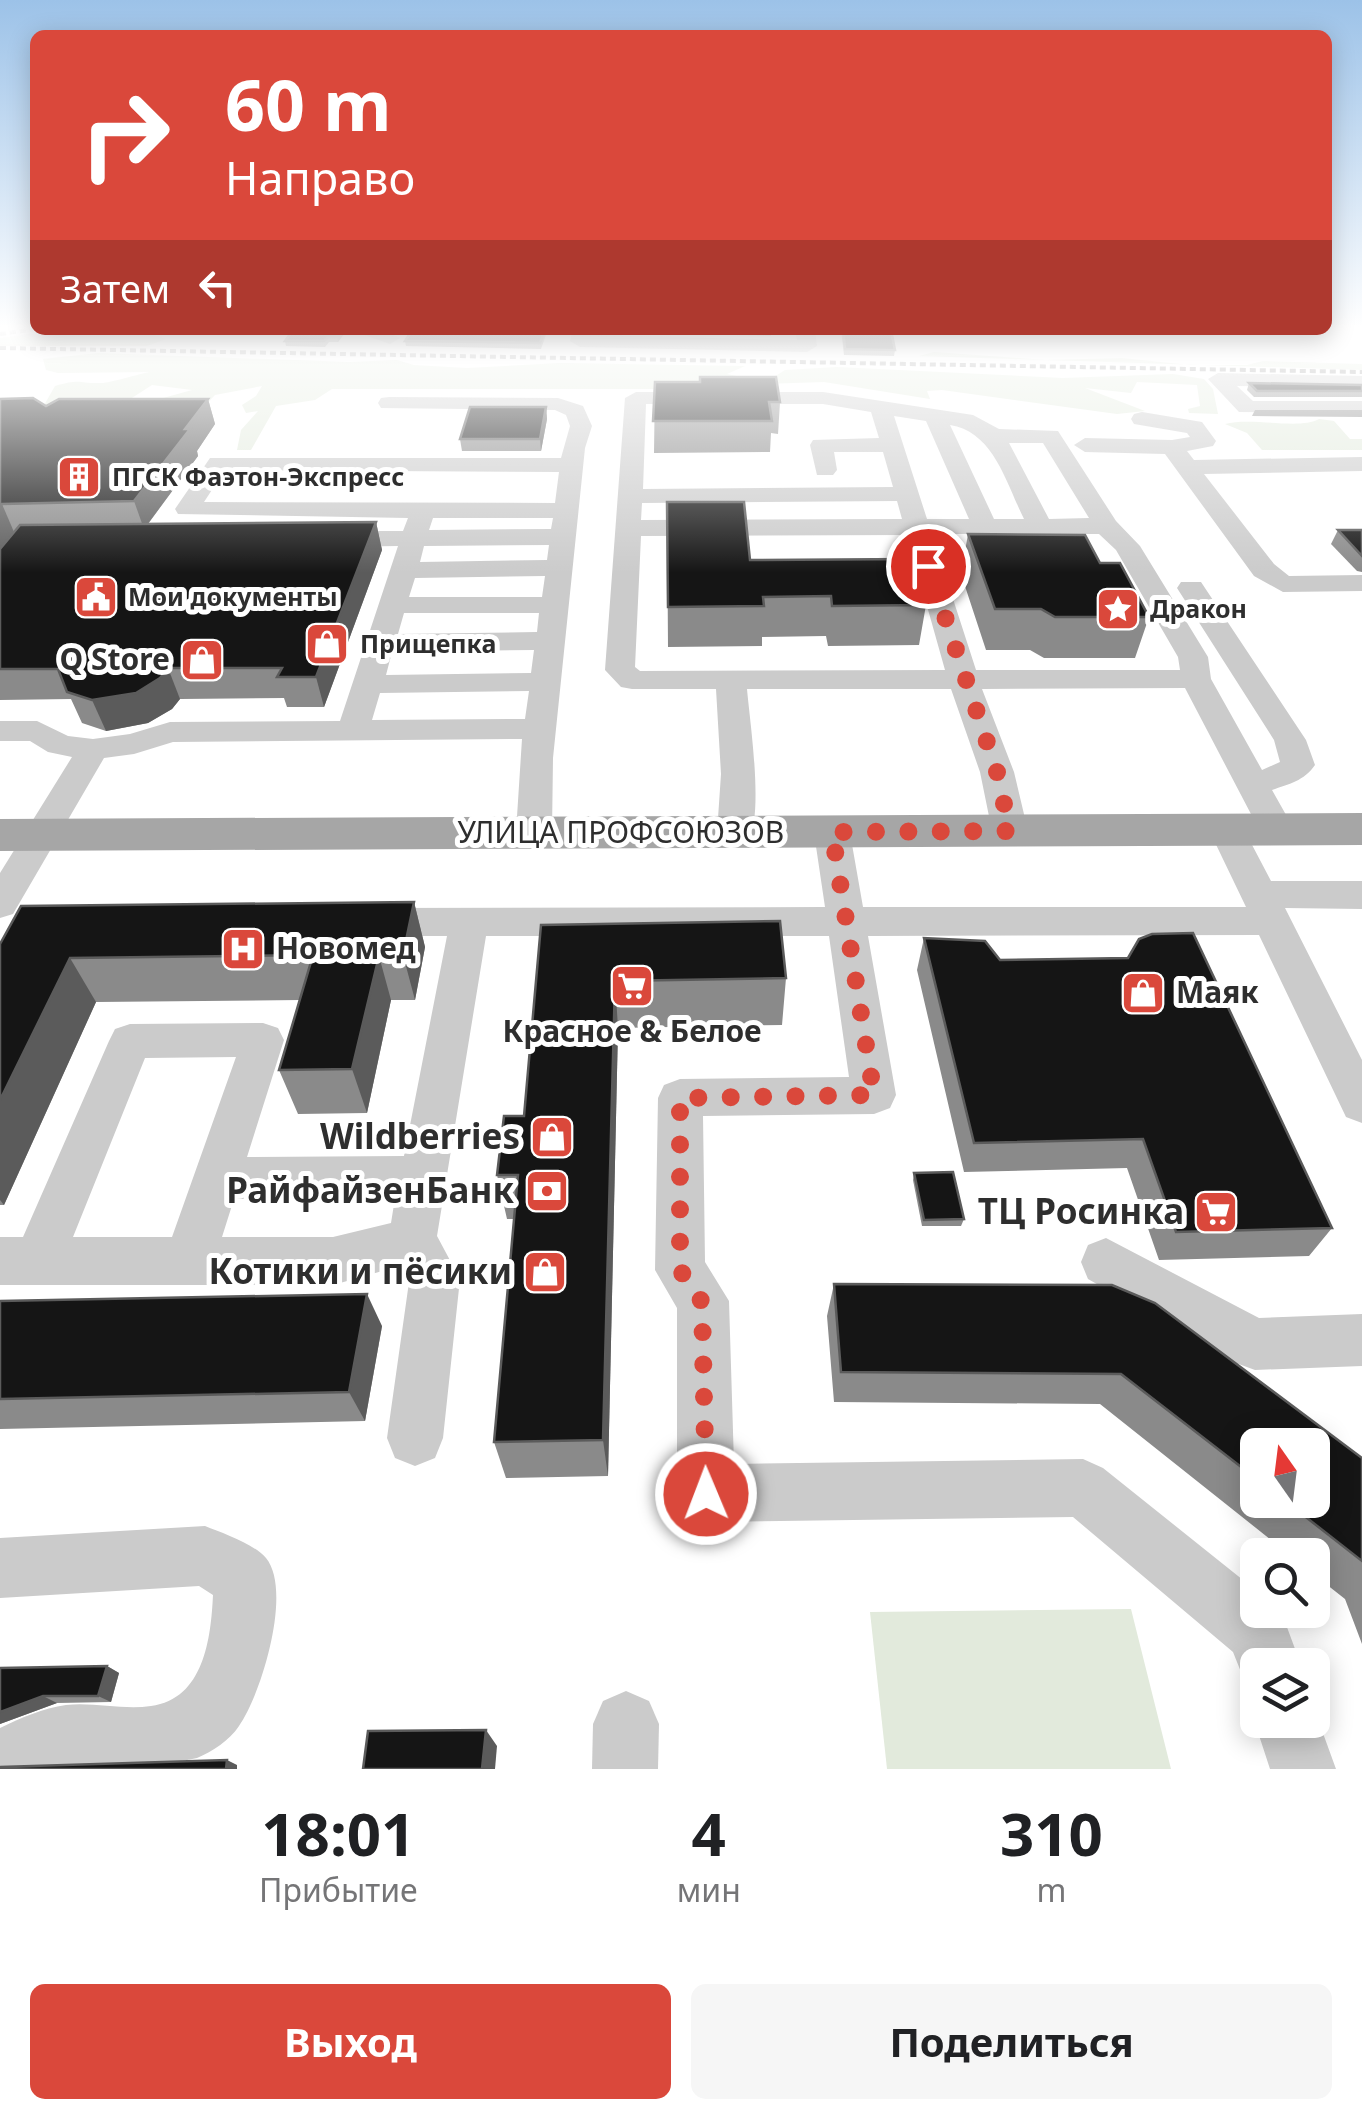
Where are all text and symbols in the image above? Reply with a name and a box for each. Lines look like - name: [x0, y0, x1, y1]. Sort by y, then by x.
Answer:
- text: 60 m: [225, 56, 392, 152]
- icon: right: [60, 70, 190, 200]
- text: Направо: [225, 147, 415, 208]
- icon: left: [190, 260, 245, 315]
- text: Затем: [60, 262, 170, 314]
- building icon: ПГСК Фаэтон-Экспресс: [56, 454, 102, 500]
- place label: ПГСК Фаэтон-Экспресс: [112, 459, 404, 493]
- pin: [886, 524, 971, 609]
- icon: arrive: [901, 539, 956, 594]
- public building icon: Мои документы: [73, 574, 119, 620]
- place label: Мои документы: [128, 579, 337, 613]
- place icon: Дракон: [1095, 586, 1141, 632]
- place label: Дракон: [1150, 591, 1247, 625]
- shop icon: Прищепка: [304, 621, 350, 667]
- place label: Прищепка: [360, 626, 496, 660]
- shop icon: Q Store: [179, 637, 225, 683]
- place label: Q Store: [59, 638, 170, 679]
- street label: УЛИЦА ПРОФСОЮЗОВ: [458, 811, 784, 852]
- hospital icon: Новомед: [220, 926, 266, 972]
- place label: Новомед: [276, 927, 416, 968]
- supermarket icon: Красное & Белое: [609, 963, 655, 1009]
- shop icon: Маяк: [1120, 970, 1166, 1016]
- place label: Маяк: [1176, 971, 1259, 1012]
- place label: Красное & Белое: [502, 1010, 762, 1051]
- place label: Wildberries: [320, 1112, 520, 1159]
- shop icon: Wildberries: [529, 1114, 575, 1160]
- place label: РайфайзенБанк: [226, 1166, 514, 1213]
- bank icon: РайфайзенБанк: [524, 1168, 570, 1214]
- place label: ТЦ Росинка: [978, 1187, 1184, 1234]
- supermarket icon: ТЦ Росинка: [1193, 1189, 1239, 1235]
- place label: Котики и пёсики: [209, 1247, 512, 1294]
- shop icon: Котики и пёсики: [522, 1249, 568, 1295]
- north arrow: [1240, 1428, 1330, 1518]
- map controls: [1240, 1428, 1330, 1738]
- position arrow: [654, 1442, 758, 1546]
- button: search: [1240, 1538, 1330, 1628]
- button: layers: [1240, 1648, 1330, 1738]
- text: 18:01: [261, 1792, 415, 1874]
- text: 4: [692, 1792, 726, 1874]
- text: 310: [1000, 1792, 1103, 1874]
- text: Прибытие: [259, 1868, 418, 1911]
- text: мин: [677, 1868, 741, 1911]
- text: m: [1036, 1868, 1066, 1911]
- button: Выход: [30, 1984, 671, 2099]
- button: Поделиться: [691, 1984, 1332, 2099]

